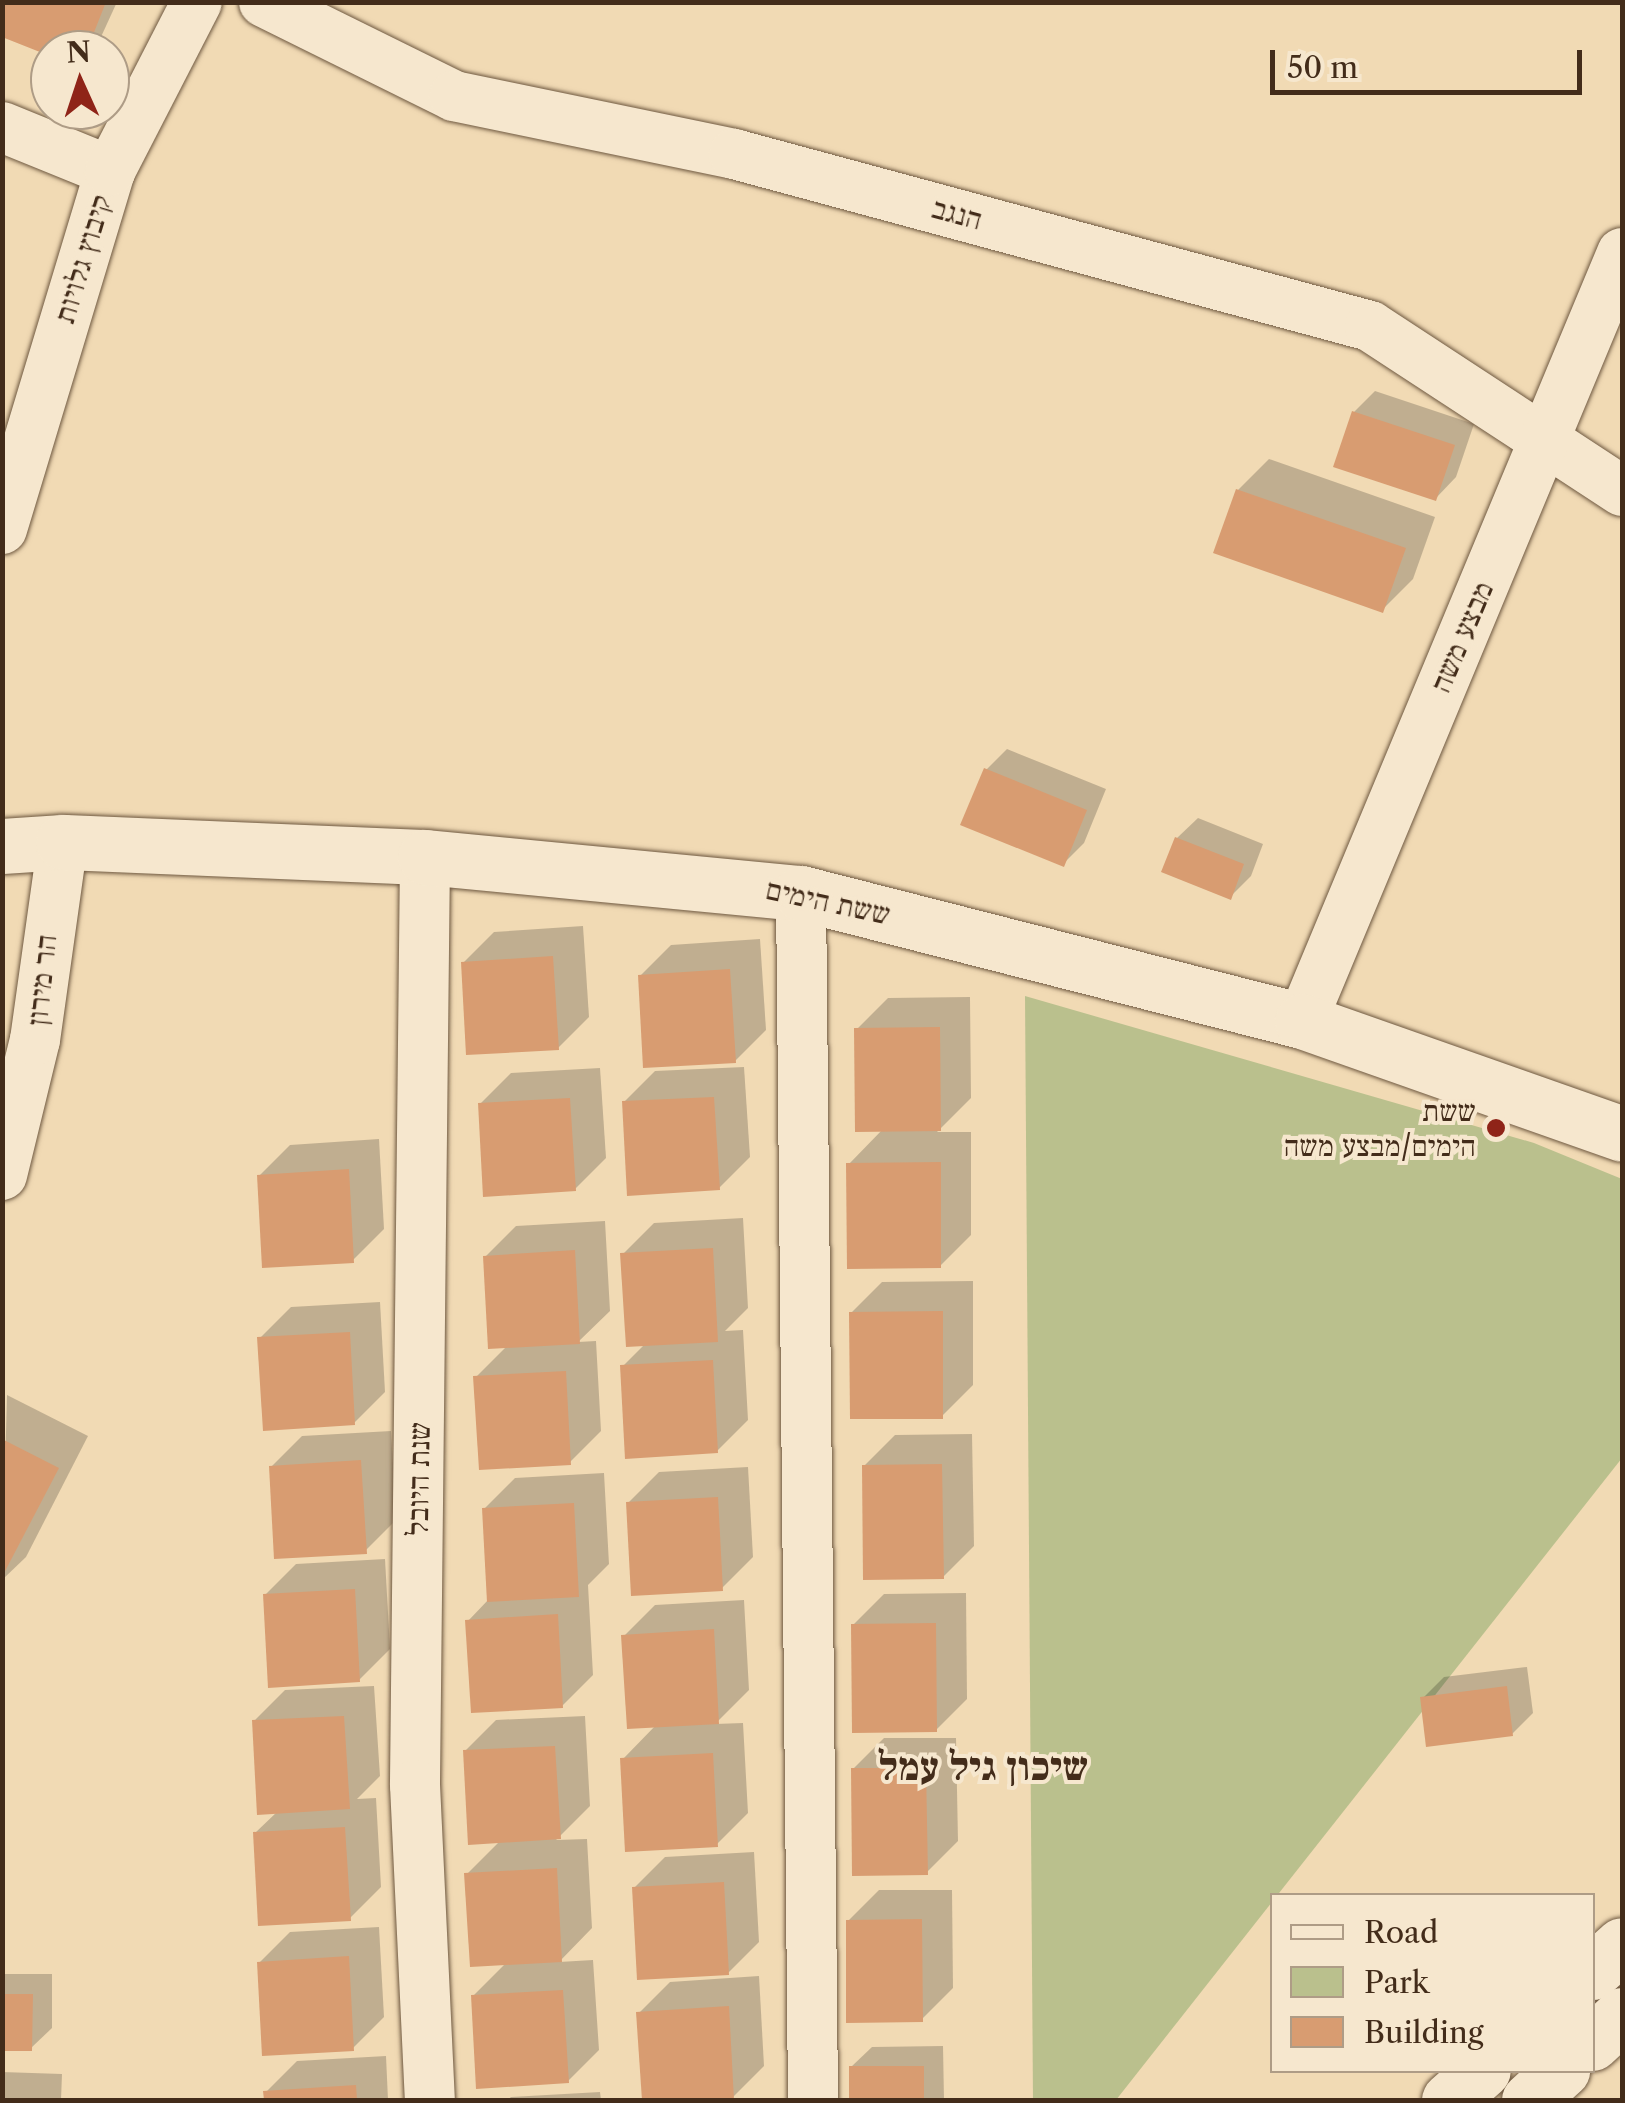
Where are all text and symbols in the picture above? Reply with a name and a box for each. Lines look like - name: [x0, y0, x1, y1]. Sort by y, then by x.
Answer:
- north arrow: [30, 30, 130, 130]
- scale bar: [1275, 30, 1588, 92]
- text: N: [65, 34, 92, 70]
- text: 50 m: [1287, 49, 1358, 86]
- street label: קיבוץ גלויות: [46, 190, 120, 328]
- street label: הנגב: [928, 190, 986, 238]
- street label: מבצע משה: [1423, 576, 1501, 698]
- street label: ששת הימים: [762, 871, 894, 933]
- street label: הר מירון: [19, 933, 65, 1027]
- place label: ששת הימים/מבצע משה: [1283, 1093, 1476, 1164]
- marker: ששת הימים/מבצע משה: [1485, 1117, 1507, 1139]
- street label: שנת היובל: [400, 1422, 438, 1536]
- district label: שיכון גיל עמל: [878, 1742, 1088, 1790]
- legend: [1270, 1893, 1595, 2073]
- text: Road: [1364, 1914, 1438, 1951]
- text: Park: [1364, 1964, 1429, 2001]
- text: Building: [1364, 2014, 1484, 2051]

